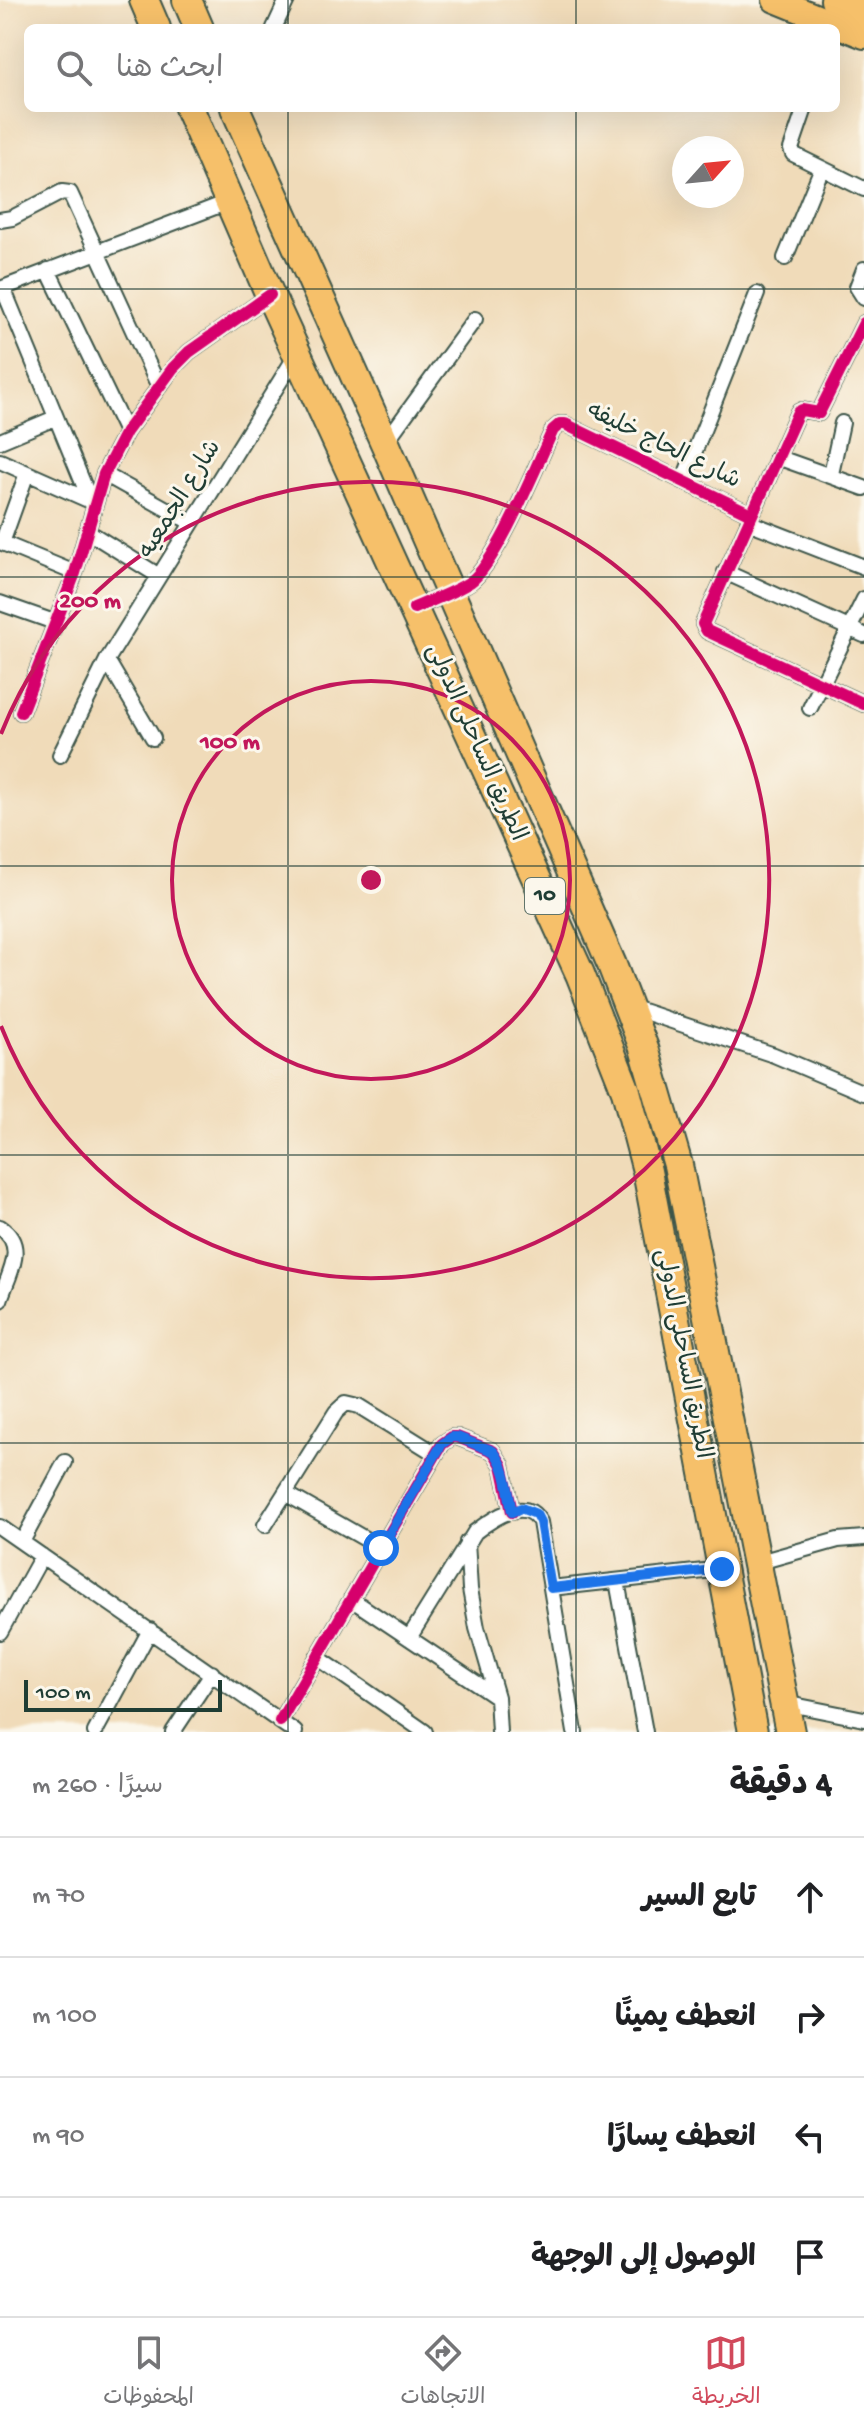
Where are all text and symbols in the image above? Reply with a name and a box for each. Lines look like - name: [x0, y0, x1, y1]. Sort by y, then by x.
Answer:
- search box: [24, 24, 840, 112]
- icon: search: [52, 46, 96, 90]
- text: ابحث هنا: [116, 53, 223, 88]
- north arrow: [672, 136, 744, 208]
- street label: شارع الحاج خليفه: [581, 397, 745, 497]
- street label: شارع الجمعيه: [133, 436, 229, 564]
- text: 200 m: [59, 588, 121, 617]
- street label: الطريق الساحلى الدولى: [418, 640, 532, 846]
- text: 100 m: [199, 729, 260, 758]
- centre of rings: [357, 866, 385, 894]
- road number: 10: [525, 878, 565, 914]
- street label: الطريق الساحلى الدولى: [647, 1247, 717, 1461]
- route start: [363, 1530, 399, 1566]
- route end: [704, 1551, 740, 1587]
- scale bar: [24, 1676, 222, 1712]
- text: 100 m: [36, 1681, 91, 1707]
- text: 4 دقيقة: [729, 1767, 832, 1807]
- text: سيرًا · 260 m: [32, 1772, 163, 1803]
- icon: ahead: [788, 1875, 832, 1919]
- text: 70 m: [32, 1882, 85, 1913]
- text: تابع السير: [642, 1882, 756, 1917]
- icon: right: [788, 1995, 832, 2039]
- text: 100 m: [32, 2002, 97, 2033]
- text: انعطف يمينًا: [615, 2002, 756, 2037]
- icon: left: [788, 2115, 832, 2159]
- text: 90 m: [32, 2122, 84, 2153]
- text: انعطف يسارًا: [607, 2122, 756, 2157]
- icon: arrive: [788, 2235, 832, 2279]
- text: الوصول إلى الوجهة: [531, 2242, 756, 2277]
- tab: المحفوظات: [103, 2331, 194, 2415]
- tab: الاتجاهات: [401, 2331, 485, 2415]
- tab: الخريطة: [692, 2331, 761, 2415]

